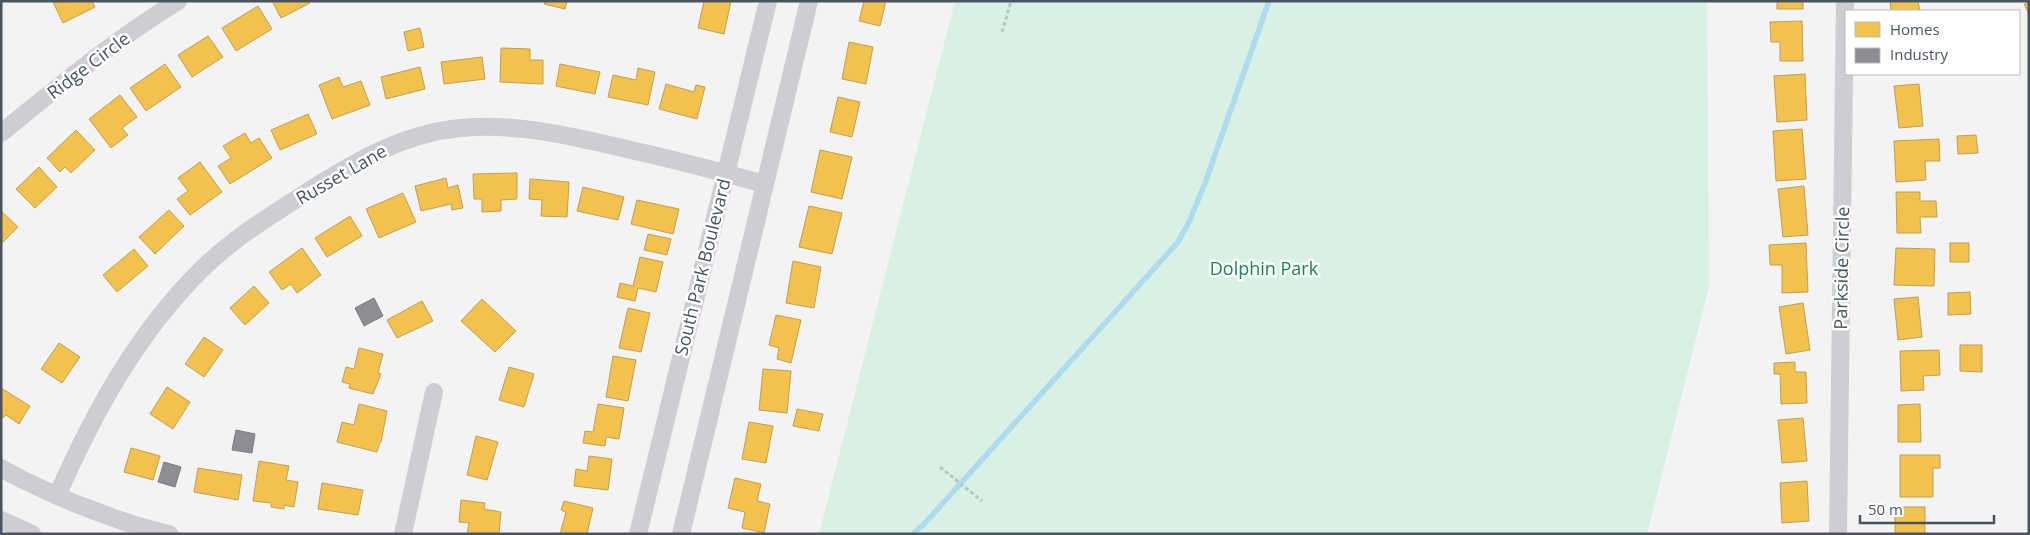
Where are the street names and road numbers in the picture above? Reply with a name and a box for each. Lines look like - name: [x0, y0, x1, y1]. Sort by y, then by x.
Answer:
- street label: Ridge Circle: [42, 26, 134, 104]
- street label: Russet Lane: [291, 138, 391, 210]
- street label: South Park Boulevard: [668, 176, 736, 358]
- street label: Parkside Circle: [1828, 206, 1854, 330]

